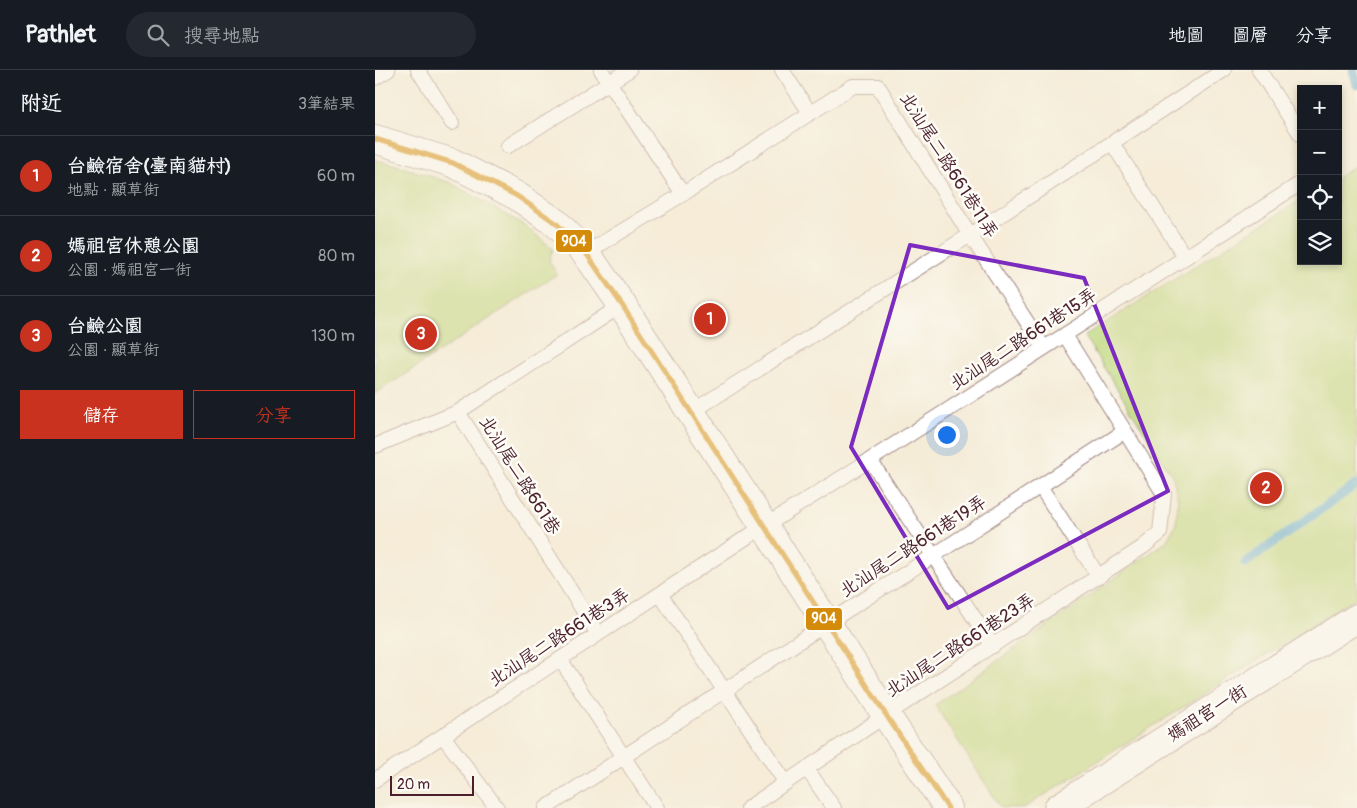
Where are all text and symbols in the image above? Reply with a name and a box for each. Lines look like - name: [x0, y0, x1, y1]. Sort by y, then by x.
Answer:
- search box: [126, 12, 476, 57]
- text: Pathlet: [25, 20, 96, 49]
- icon: search: [144, 21, 172, 49]
- text: 搜尋地點: [184, 24, 260, 48]
- text: 地圖: [1168, 24, 1204, 47]
- text: 圖層: [1232, 24, 1268, 47]
- text: 分享: [1296, 24, 1332, 47]
- map controls: [1297, 85, 1342, 265]
- button: +: [1297, 85, 1342, 130]
- street label: 北汕尾二路661巷11弄: [894, 88, 1003, 243]
- text: 附近: [20, 90, 62, 117]
- text: 3筆結果: [298, 94, 355, 114]
- button: −: [1297, 130, 1342, 175]
- text: 台鹼宿舍(臺南貓村): [67, 154, 232, 178]
- text: 1: [33, 166, 39, 186]
- text: 60 m: [317, 166, 355, 186]
- button: locate: [1297, 175, 1342, 220]
- text: 地點 · 顯草街: [67, 180, 159, 200]
- button: layers: [1297, 220, 1342, 265]
- line badge: 904: [555, 229, 593, 253]
- text: 904: [562, 233, 587, 250]
- text: 媽祖宮休憩公園: [67, 234, 200, 258]
- text: 2: [32, 246, 40, 266]
- text: 80 m: [318, 246, 355, 266]
- text: 公園 · 媽祖宮一街: [67, 260, 191, 280]
- street label: 北汕尾二路661巷15弄: [945, 283, 1101, 396]
- pin: 1: [694, 300, 726, 338]
- text: 台鹼公園: [67, 314, 143, 338]
- pin: 3: [405, 315, 437, 353]
- text: 3: [32, 326, 40, 346]
- text: 130 m: [311, 326, 355, 346]
- text: 公園 · 顯草街: [67, 340, 159, 360]
- button: 儲存: [20, 390, 183, 439]
- button: 分享: [193, 390, 355, 439]
- street label: 北汕尾二路661巷: [474, 412, 565, 539]
- your location: [934, 422, 960, 448]
- pin: 2: [1250, 469, 1282, 507]
- street label: 北汕尾二路661巷19弄: [836, 490, 991, 602]
- street label: 北汕尾二路661巷3弄: [484, 583, 634, 692]
- street label: 北汕尾二路661巷23弄: [881, 589, 1039, 702]
- line badge: 904: [805, 607, 843, 631]
- text: 904: [812, 610, 837, 627]
- street label: 媽祖宮一街: [1163, 680, 1252, 747]
- scale bar: [390, 773, 474, 796]
- text: 20 m: [397, 776, 430, 793]

